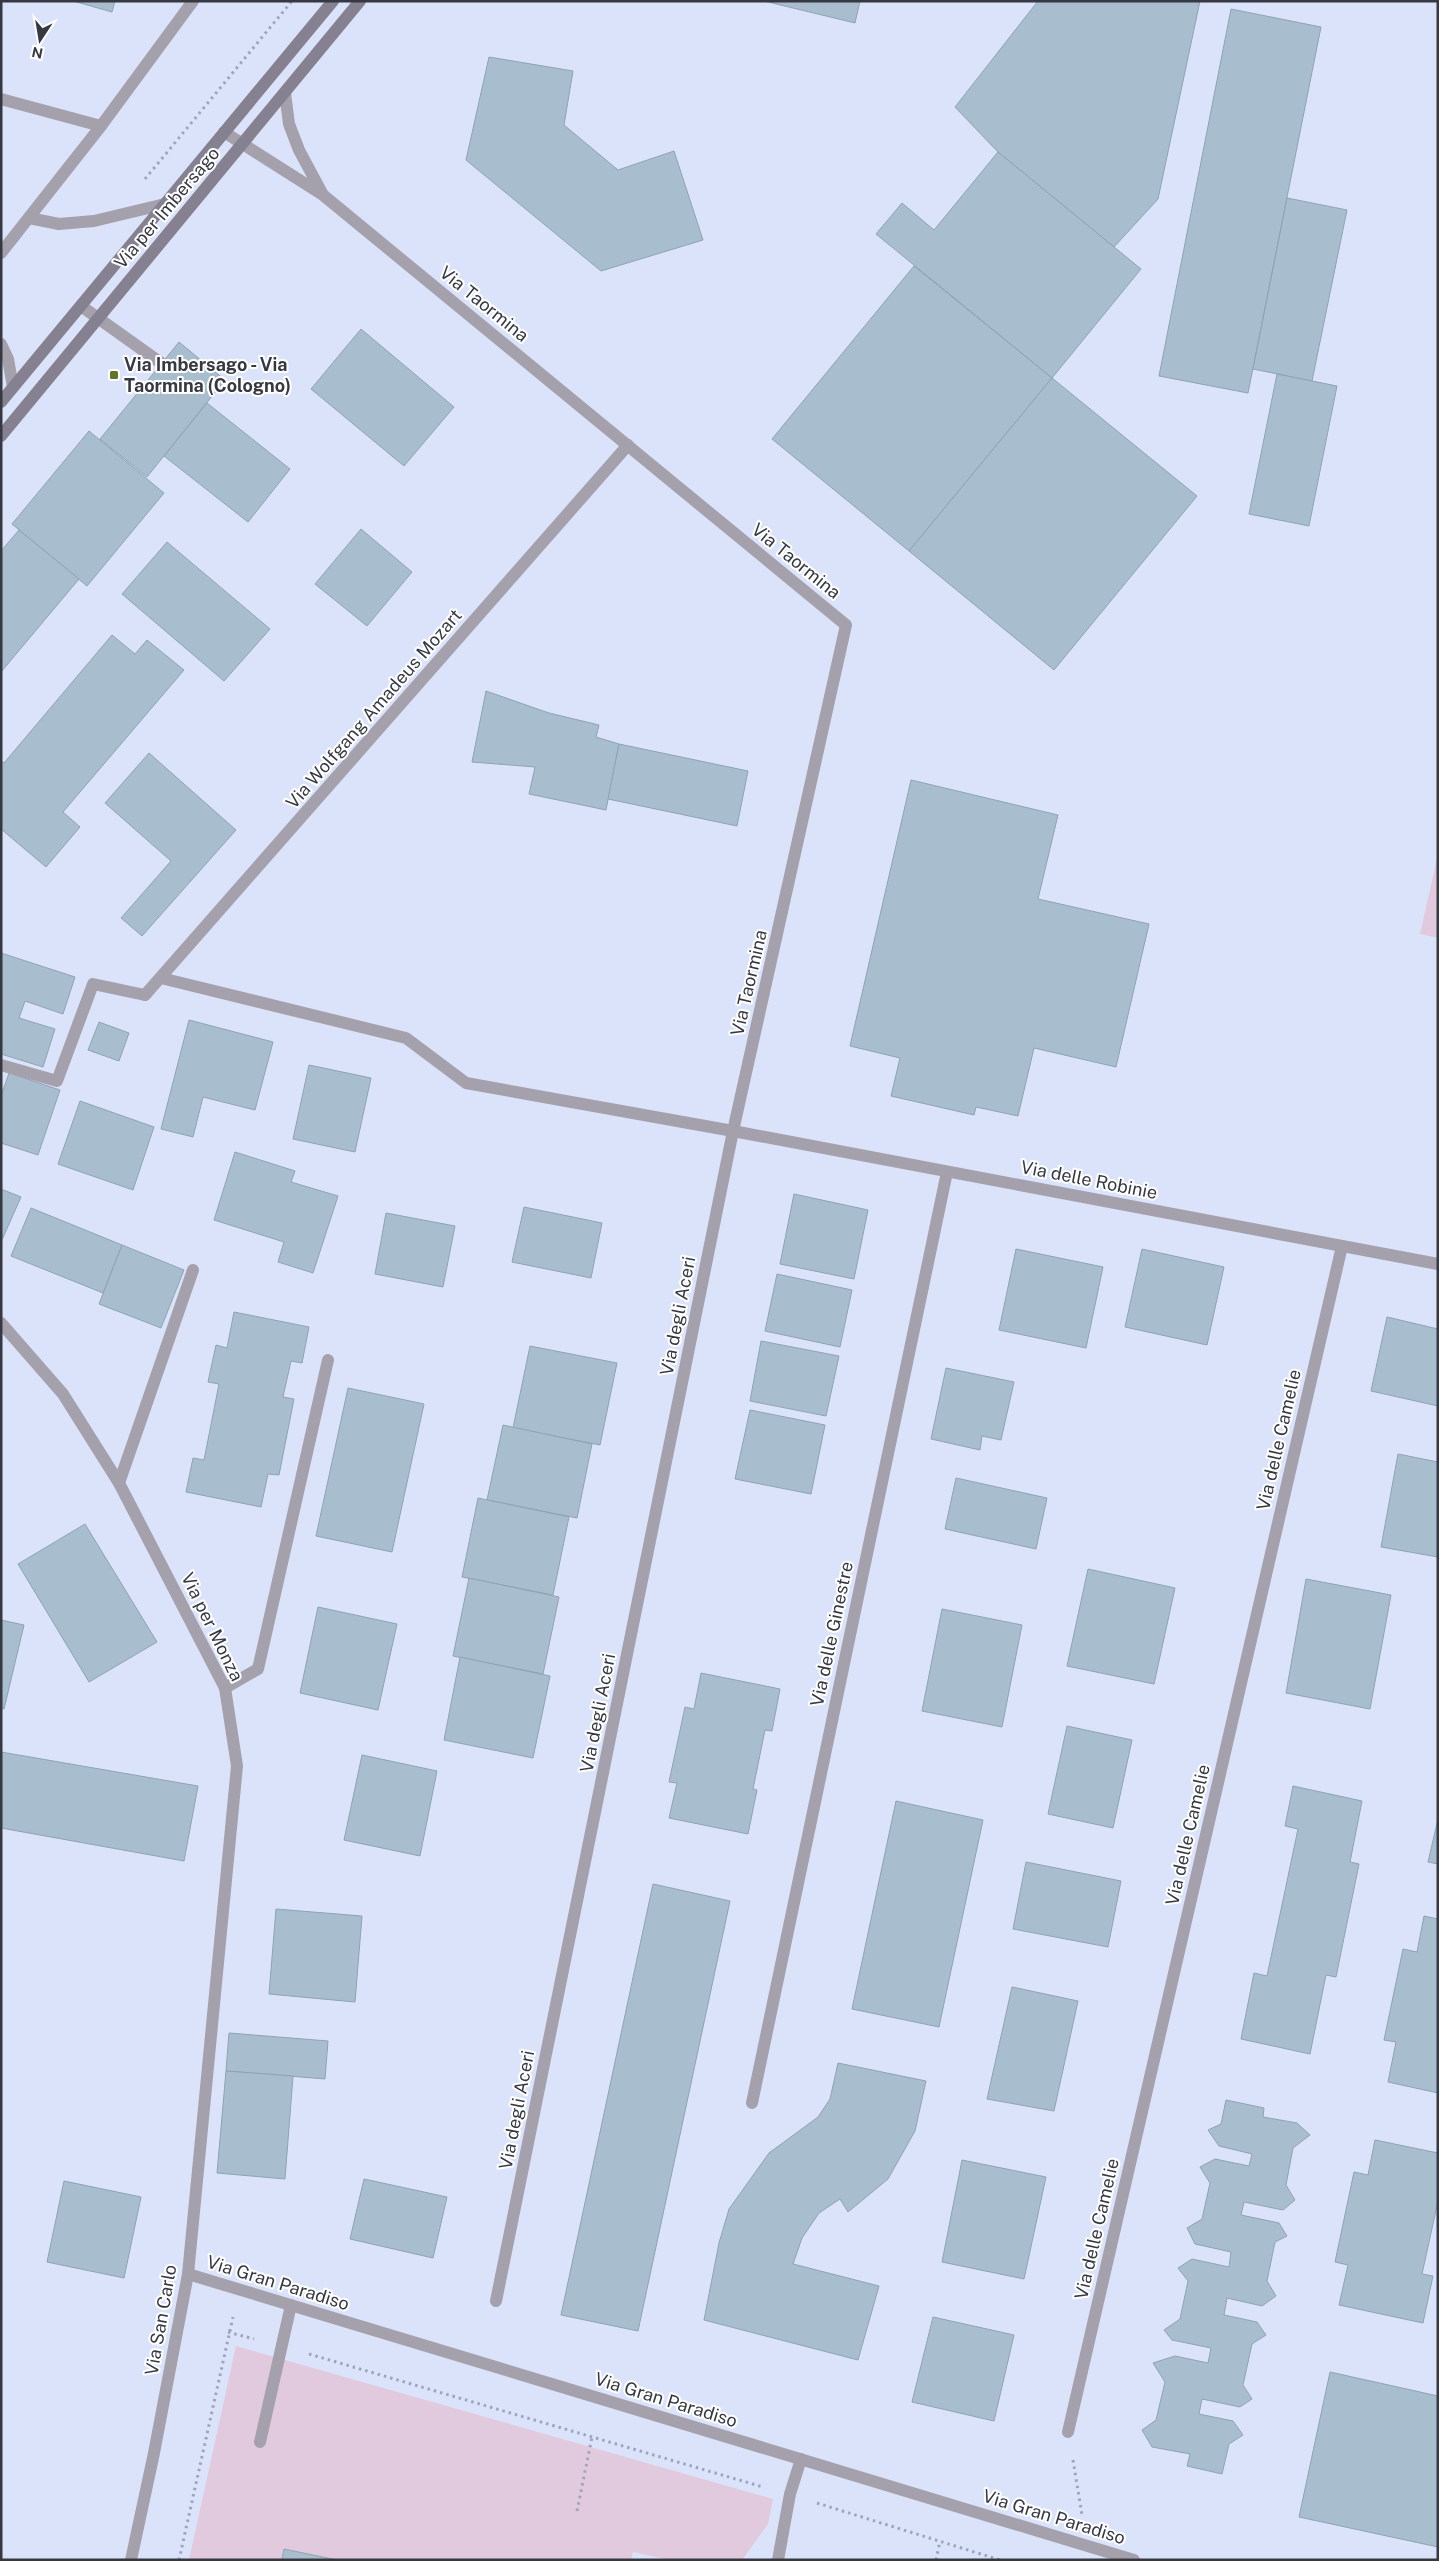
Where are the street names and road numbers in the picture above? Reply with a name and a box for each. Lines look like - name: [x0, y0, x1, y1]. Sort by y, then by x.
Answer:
- street label: Via per Imbersago: [110, 143, 224, 273]
- street label: Via Taormina: [436, 261, 533, 346]
- street label: Via Taormina: [748, 518, 845, 603]
- street label: Via Wolfgang Amadeus Mozart: [281, 605, 466, 813]
- street label: Via Taormina: [726, 928, 771, 1038]
- street label: Via delle Robinie: [1019, 1156, 1159, 1203]
- street label: Via degli Aceri: [656, 1255, 699, 1377]
- street label: Via delle Camelie: [1252, 1367, 1305, 1513]
- street label: Via delle Ginestre: [806, 1560, 857, 1708]
- street label: Via per Monza: [177, 1569, 248, 1685]
- street label: Via degli Aceri: [576, 1652, 619, 1774]
- street label: Via delle Camelie: [1161, 1762, 1214, 1908]
- street label: Via degli Aceri: [495, 2049, 538, 2171]
- street label: Via delle Camelie: [1070, 2156, 1123, 2302]
- street label: Via Gran Paradiso: [204, 2251, 352, 2314]
- street label: Via San Carlo: [140, 2263, 181, 2377]
- street label: Via Gran Paradiso: [592, 2368, 740, 2431]
- street label: Via Gran Paradiso: [980, 2485, 1128, 2548]

